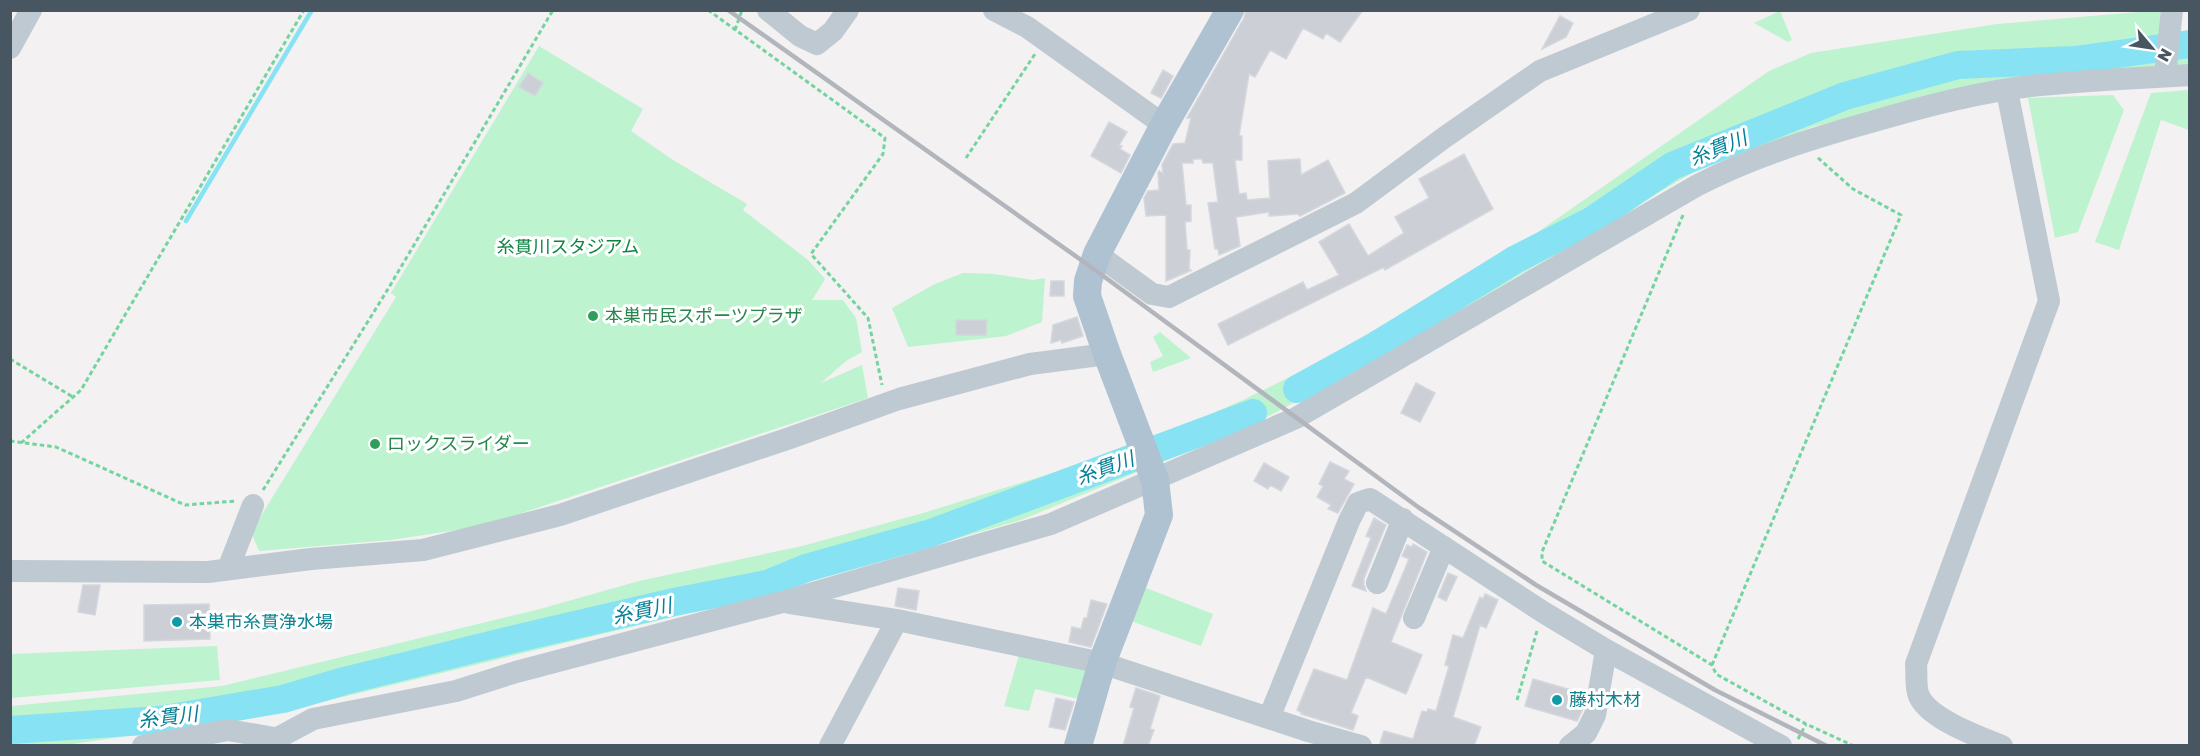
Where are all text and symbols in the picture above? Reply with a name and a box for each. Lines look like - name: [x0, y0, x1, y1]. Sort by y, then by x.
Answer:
- north arrow: [2122, 18, 2182, 78]
- text: N: [2153, 45, 2177, 65]
- water label: 糸貫川: [1685, 124, 1752, 169]
- park label: 糸貫川スタジアム: [497, 235, 639, 257]
- place label: 本巣市民スポーツプラザ: [605, 304, 803, 326]
- marker: 本巣市民スポーツプラザ: [586, 309, 600, 323]
- place label: ロックスライダー: [387, 432, 530, 454]
- marker: ロックスライダー: [368, 437, 382, 451]
- water label: 糸貫川: [1072, 445, 1139, 489]
- water label: 糸貫川: [610, 592, 676, 628]
- place label: 本巣市糸貫浄水場: [189, 610, 333, 632]
- marker: 本巣市糸貫浄水場: [170, 615, 184, 629]
- place label: 藤村木材: [1569, 688, 1641, 710]
- marker: 藤村木材: [1550, 693, 1564, 707]
- water label: 糸貫川: [137, 700, 201, 732]

